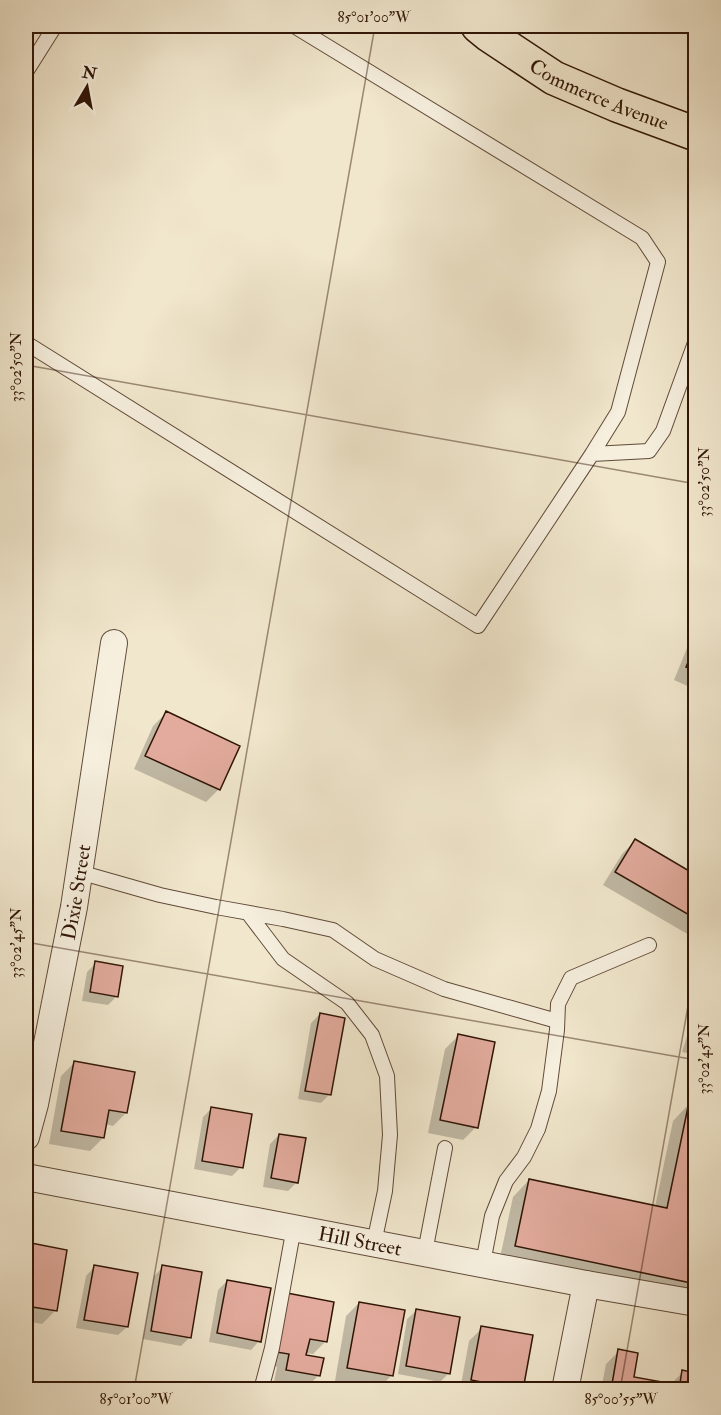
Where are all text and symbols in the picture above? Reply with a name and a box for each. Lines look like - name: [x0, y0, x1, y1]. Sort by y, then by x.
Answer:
- text: 85°01'00"W: [338, 8, 411, 27]
- street label: Commerce Avenue: [524, 53, 672, 136]
- north arrow: [57, 57, 117, 117]
- text: N: [80, 62, 99, 84]
- text: 33°02'50"N: [7, 331, 26, 402]
- text: 33°02'50"N: [695, 446, 714, 517]
- street label: Dixie Street: [56, 842, 96, 942]
- text: 33°02'45"N: [7, 907, 26, 978]
- text: 33°02'45"N: [695, 1023, 714, 1094]
- street label: Hill Street: [316, 1221, 404, 1262]
- text: 85°01'00"W: [100, 1390, 173, 1409]
- text: 85°00'55"W: [584, 1390, 658, 1409]

